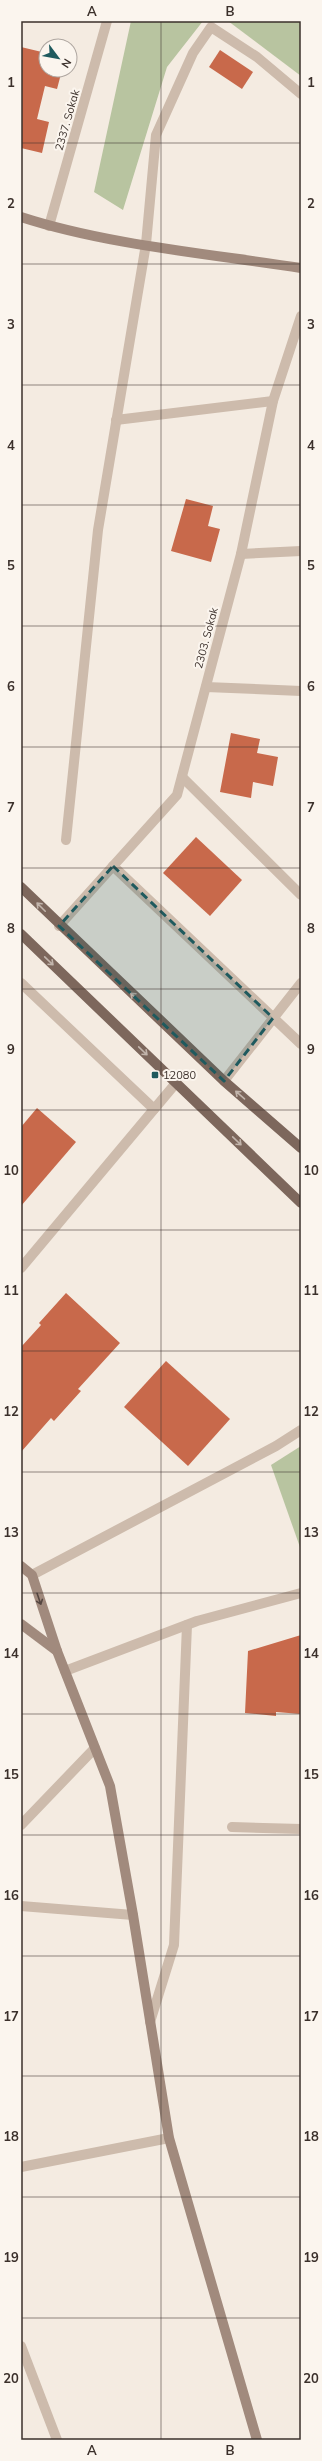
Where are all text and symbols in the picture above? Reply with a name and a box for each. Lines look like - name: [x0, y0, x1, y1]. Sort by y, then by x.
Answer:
- text: A: [87, 3, 97, 19]
- text: B: [226, 3, 235, 19]
- north arrow: [38, 38, 78, 78]
- text: N: [58, 56, 75, 71]
- text: 1: [7, 74, 15, 90]
- text: 1: [307, 74, 315, 90]
- street label: 2337. Sokak: [52, 88, 82, 152]
- text: 2: [7, 195, 15, 211]
- text: 2: [307, 195, 315, 211]
- text: 3: [7, 316, 15, 332]
- text: 3: [307, 316, 315, 332]
- text: 4: [7, 437, 15, 453]
- text: 4: [307, 437, 315, 453]
- text: 5: [7, 557, 15, 573]
- text: 5: [307, 557, 315, 573]
- street label: 2303. Sokak: [191, 606, 221, 670]
- text: 6: [7, 678, 15, 694]
- text: 6: [307, 678, 315, 694]
- text: 7: [7, 799, 15, 815]
- text: 7: [307, 799, 315, 815]
- one-way arrow: [36, 902, 46, 912]
- text: 8: [7, 920, 15, 936]
- text: 8: [307, 920, 315, 936]
- one-way arrow: [44, 956, 54, 966]
- one-way arrow: [130, 992, 140, 1002]
- text: 9: [7, 1041, 15, 1057]
- text: 9: [307, 1041, 315, 1057]
- one-way arrow: [138, 1047, 148, 1056]
- place label: 12080: [163, 1068, 196, 1082]
- marker: 12080: [150, 1070, 160, 1080]
- one-way arrow: [235, 1090, 245, 1100]
- one-way arrow: [232, 1137, 242, 1146]
- text: 10: [3, 1162, 19, 1178]
- text: 10: [303, 1162, 319, 1178]
- text: 11: [3, 1282, 19, 1298]
- text: 11: [303, 1282, 319, 1298]
- text: 12: [3, 1403, 19, 1419]
- text: 12: [303, 1403, 319, 1419]
- text: 13: [3, 1524, 19, 1540]
- text: 13: [303, 1524, 319, 1540]
- one-way arrow: [36, 1592, 44, 1604]
- text: 14: [3, 1645, 19, 1661]
- text: 14: [303, 1645, 319, 1661]
- text: 15: [3, 1766, 19, 1782]
- text: 15: [303, 1766, 319, 1782]
- text: 16: [3, 1887, 19, 1903]
- text: 16: [303, 1887, 319, 1903]
- text: 17: [3, 2008, 19, 2024]
- text: 17: [303, 2008, 319, 2024]
- text: 18: [3, 2128, 19, 2144]
- text: 18: [303, 2128, 319, 2144]
- text: 19: [3, 2249, 19, 2265]
- text: 19: [303, 2249, 319, 2265]
- text: 20: [3, 2370, 19, 2386]
- text: 20: [303, 2370, 319, 2386]
- text: A: [87, 2442, 97, 2458]
- text: B: [226, 2442, 235, 2458]

